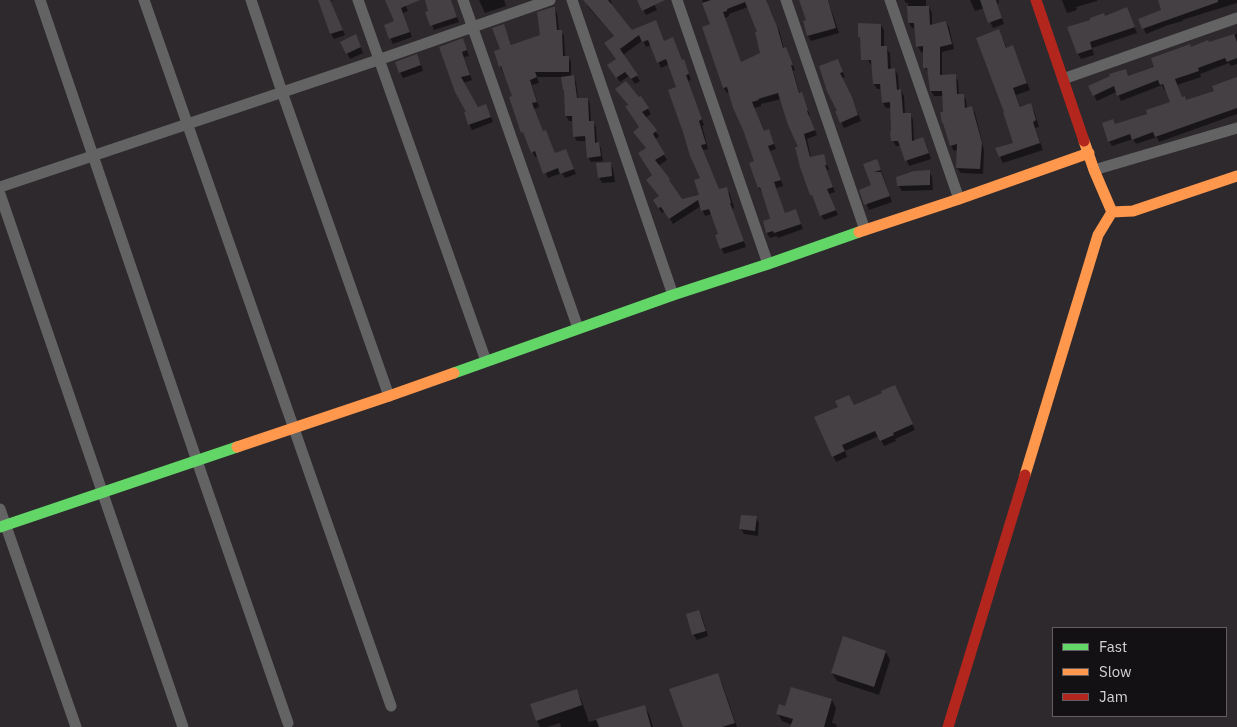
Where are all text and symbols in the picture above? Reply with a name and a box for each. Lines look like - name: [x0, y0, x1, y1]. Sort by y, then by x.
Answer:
- legend: [1052, 627, 1227, 717]
- text: Fast: [1099, 637, 1127, 656]
- text: Slow: [1099, 662, 1132, 681]
- text: Jam: [1099, 687, 1128, 706]

